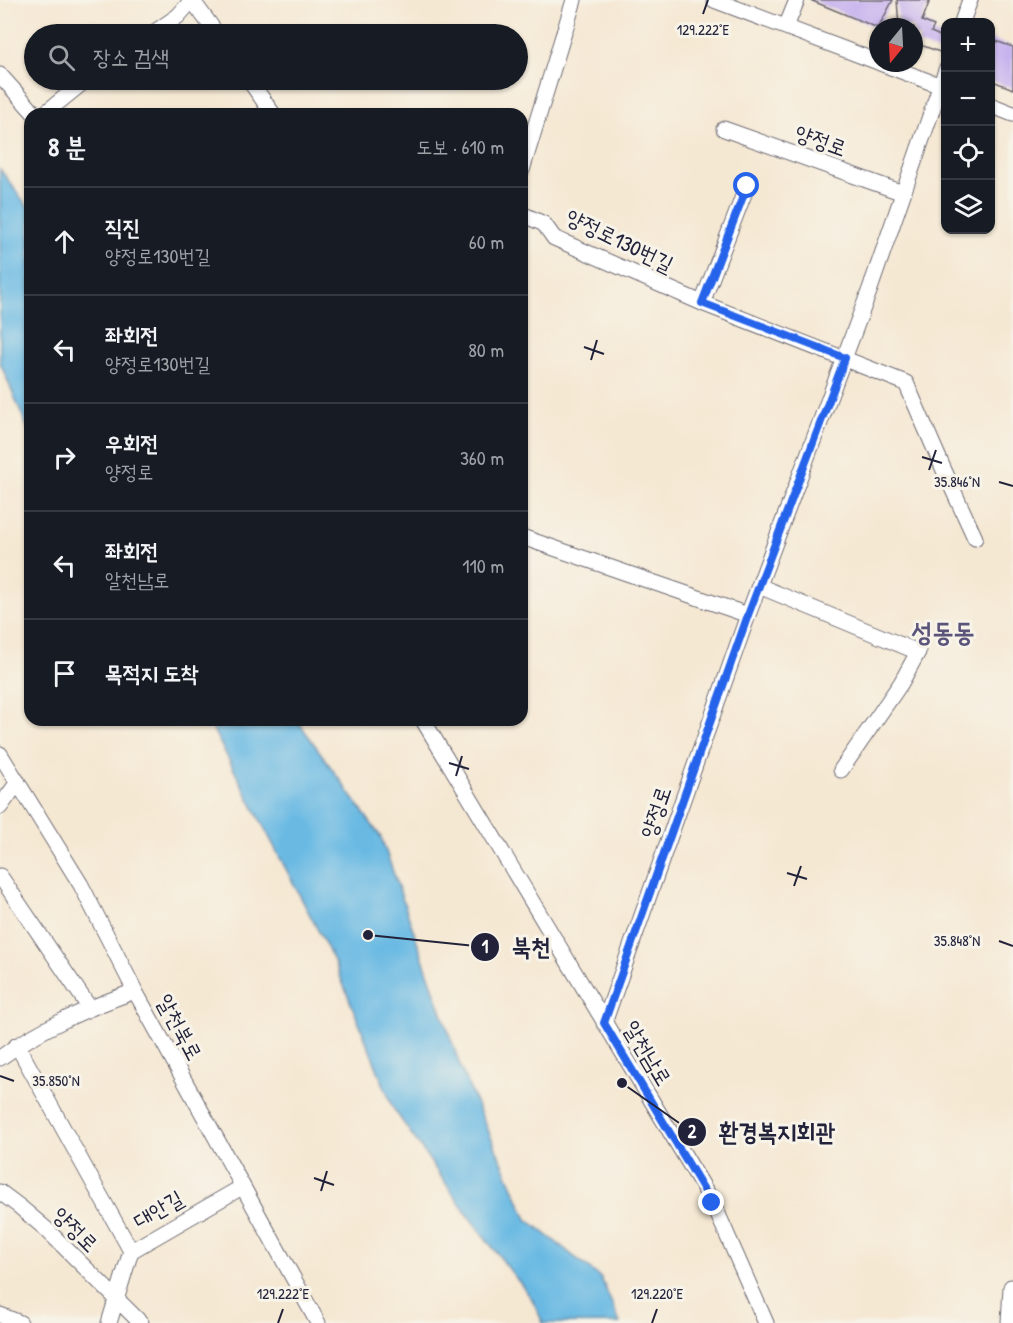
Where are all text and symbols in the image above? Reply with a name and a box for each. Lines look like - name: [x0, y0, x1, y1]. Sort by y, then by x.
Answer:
- north arrow: [869, 18, 923, 72]
- map controls: [941, 18, 995, 234]
- button: +: [941, 18, 995, 72]
- text: 129.222°E: [677, 19, 730, 40]
- search box: [24, 24, 528, 90]
- icon: search: [45, 41, 78, 74]
- text: 장소 검색: [93, 42, 169, 72]
- button: −: [941, 72, 995, 126]
- street label: 양정로: [791, 117, 851, 163]
- button: locate: [941, 126, 995, 180]
- text: 8 분: [48, 129, 86, 164]
- text: 도보 · 610 m: [416, 133, 504, 160]
- route start: [733, 172, 759, 198]
- button: layers: [941, 180, 995, 234]
- street label: 양정로130번길: [561, 201, 679, 279]
- text: 직진: [105, 212, 140, 242]
- icon: ahead: [48, 225, 81, 258]
- text: 60 m: [469, 228, 504, 255]
- text: 양정로130번길: [105, 242, 211, 269]
- text: 좌회전: [105, 320, 158, 350]
- icon: left: [48, 333, 81, 366]
- text: 80 m: [468, 336, 504, 363]
- text: 양정로130번길: [105, 350, 211, 377]
- text: 우회전: [105, 428, 158, 458]
- icon: right: [48, 441, 81, 474]
- text: 360 m: [460, 444, 504, 471]
- text: 양정로: [105, 458, 153, 485]
- text: 35.846°N: [934, 471, 980, 492]
- text: 좌회전: [105, 536, 158, 566]
- icon: left: [48, 549, 81, 582]
- text: 110 m: [462, 552, 504, 579]
- text: 알천남로: [105, 566, 169, 593]
- district label: 성동동: [912, 614, 974, 649]
- icon: arrive: [48, 657, 81, 690]
- text: 목적지 도착: [105, 658, 199, 688]
- street label: 양정로: [632, 782, 678, 842]
- callout: 북천: [470, 926, 562, 968]
- text: 북천: [512, 930, 550, 962]
- text: 35.848°N: [934, 930, 980, 951]
- text: 1: [482, 934, 489, 959]
- street label: 알천북로: [150, 989, 210, 1065]
- street label: 알천남로: [617, 1015, 679, 1091]
- text: 35.850°N: [32, 1070, 80, 1091]
- callout: 환경복지회관: [677, 1111, 847, 1153]
- text: 환경복지회관: [719, 1115, 836, 1147]
- text: 2: [688, 1119, 697, 1144]
- street label: 대안길: [128, 1183, 189, 1235]
- route end: [698, 1189, 724, 1215]
- street label: 양정로: [47, 1200, 105, 1258]
- text: 129.222°E: [257, 1283, 310, 1304]
- text: 129.220°E: [631, 1283, 683, 1304]

